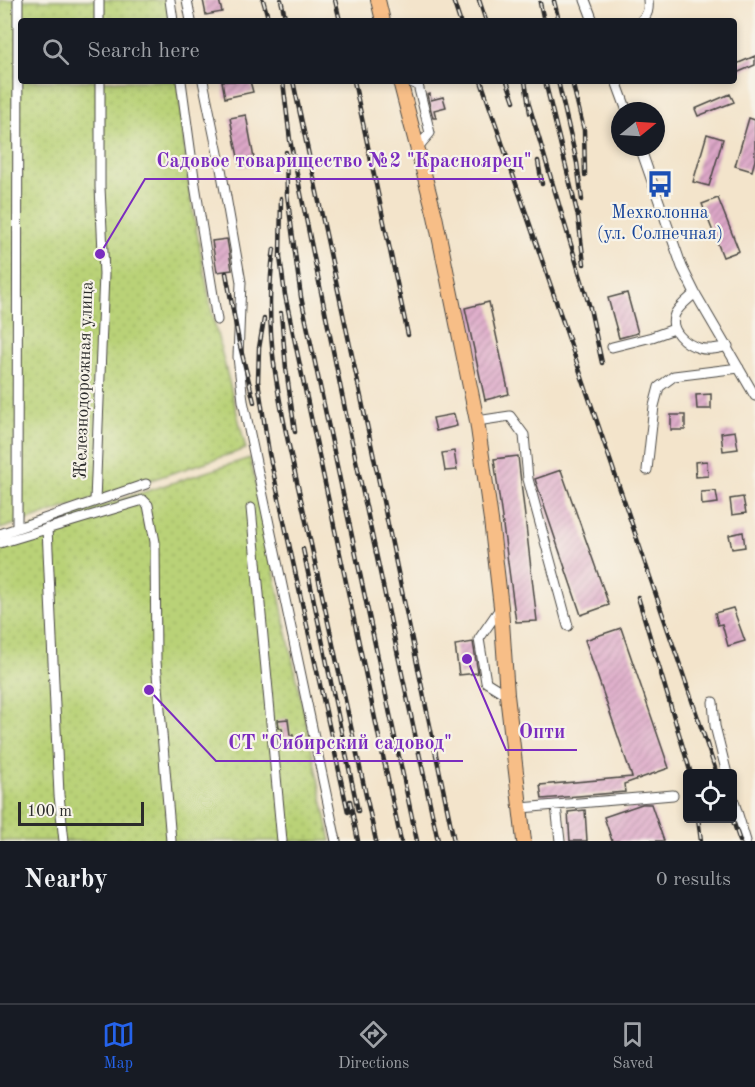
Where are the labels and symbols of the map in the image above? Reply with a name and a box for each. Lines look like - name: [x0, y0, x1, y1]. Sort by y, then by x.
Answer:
- north arrow: [611, 102, 665, 156]
- callout: Садовое товарищество №2 "Красноярец": [145, 141, 544, 179]
- text: Садовое товарищество №2 "Красноярец": [156, 152, 532, 172]
- bus stop icon: Мехколонна (ул. Солнечная): [645, 169, 675, 199]
- place label: Мехколонна (ул. Солнечная): [597, 204, 723, 243]
- street label: Железнодорожная улица: [72, 281, 96, 479]
- callout: Опти: [506, 712, 577, 750]
- callout: СТ "Сибирский садовод": [216, 723, 463, 761]
- text: Опти: [519, 723, 565, 743]
- text: СТ "Сибирский садовод": [228, 734, 452, 754]
- scale bar: [18, 799, 144, 826]

